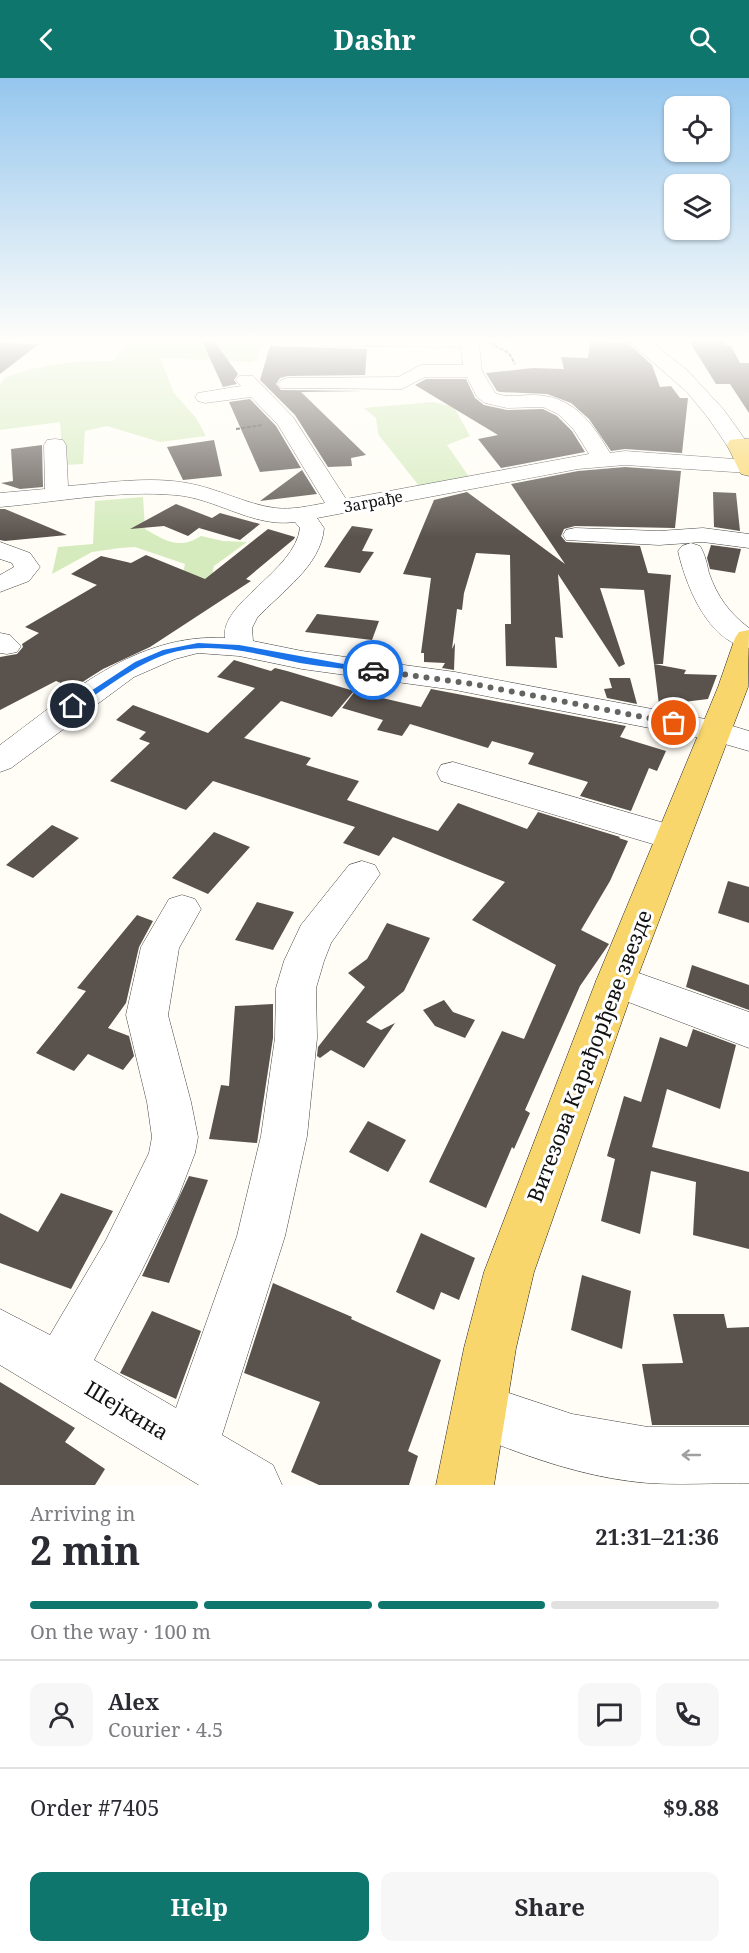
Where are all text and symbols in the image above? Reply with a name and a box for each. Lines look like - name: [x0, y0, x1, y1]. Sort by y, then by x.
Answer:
- text: Dashr: [333, 21, 416, 58]
- icon: back: [30, 23, 63, 56]
- icon: search: [686, 23, 719, 56]
- map controls: [664, 96, 730, 240]
- button: locate: [664, 96, 730, 162]
- button: layers: [664, 174, 730, 240]
- street label: Заграђе: [342, 485, 404, 517]
- courier: [343, 640, 403, 700]
- icon: car: [357, 654, 390, 687]
- pin: [47, 680, 98, 731]
- icon: home: [56, 689, 89, 722]
- pin: [648, 697, 699, 748]
- icon: bag: [657, 706, 690, 739]
- street label: Витезова Карађорђеве звезде: [520, 906, 658, 1206]
- street label: Шејкина: [80, 1374, 174, 1446]
- one-way arrow: [681, 1449, 701, 1461]
- text: Arriving in: [30, 1500, 135, 1527]
- text: 21:31–21:36: [595, 1521, 719, 1551]
- text: 2 min: [30, 1523, 140, 1576]
- text: On the way · 100 m: [30, 1618, 211, 1645]
- button: person: [30, 1683, 93, 1746]
- button: chat: [578, 1683, 641, 1746]
- button: phone: [656, 1683, 719, 1746]
- text: Alex: [108, 1686, 159, 1716]
- text: Courier · 4.5: [108, 1716, 223, 1743]
- text: Order #7405: [30, 1792, 160, 1822]
- text: $9.88: [663, 1792, 719, 1822]
- button: Help: [30, 1872, 369, 1941]
- button: Share: [381, 1872, 719, 1941]

